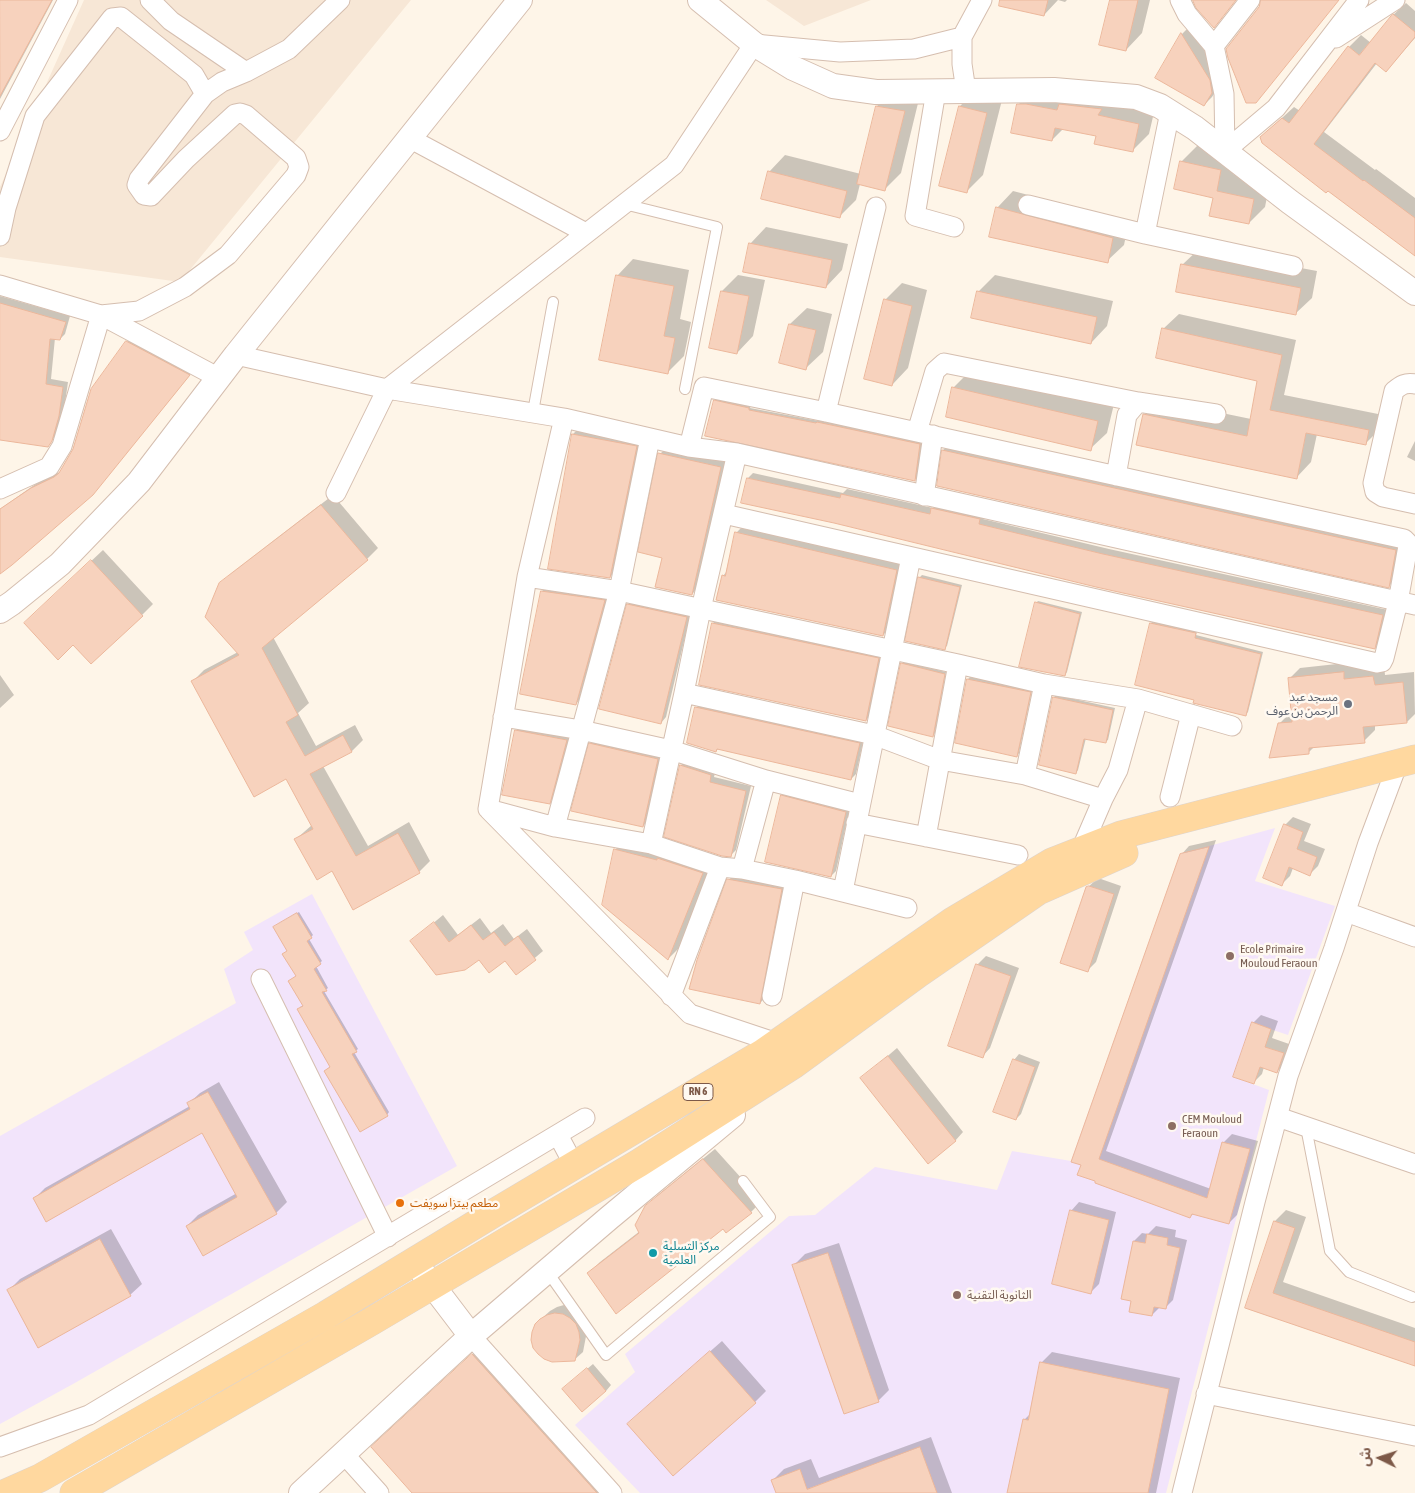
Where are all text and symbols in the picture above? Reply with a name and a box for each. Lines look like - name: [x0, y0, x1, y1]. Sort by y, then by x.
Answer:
- place label: مسجد عبد الرحمن بن عوف: [1266, 690, 1338, 718]
- marker: مسجد عبد الرحمن بن عوف: [1342, 698, 1354, 710]
- place label: Ecole Primaire Mouloud Feraoun: [1240, 942, 1317, 970]
- marker: Ecole Primaire Mouloud Feraoun: [1224, 950, 1236, 962]
- road number: RN 6: [683, 1084, 713, 1100]
- place label: CEM Mouloud Feraoun: [1182, 1112, 1242, 1140]
- marker: CEM Mouloud Feraoun: [1166, 1120, 1178, 1132]
- place label: مطعم بيتزا سويفت: [410, 1196, 498, 1210]
- marker: مطعم بيتزا سويفت: [394, 1197, 406, 1209]
- place label: مركز التسلية العلمية: [663, 1239, 719, 1267]
- marker: مركز التسلية العلمية: [647, 1247, 659, 1259]
- place label: الثانوية التقنية: [967, 1288, 1032, 1302]
- marker: الثانوية التقنية: [951, 1289, 963, 1301]
- north arrow: [1355, 1433, 1405, 1483]
- text: ش: [1356, 1447, 1374, 1467]

